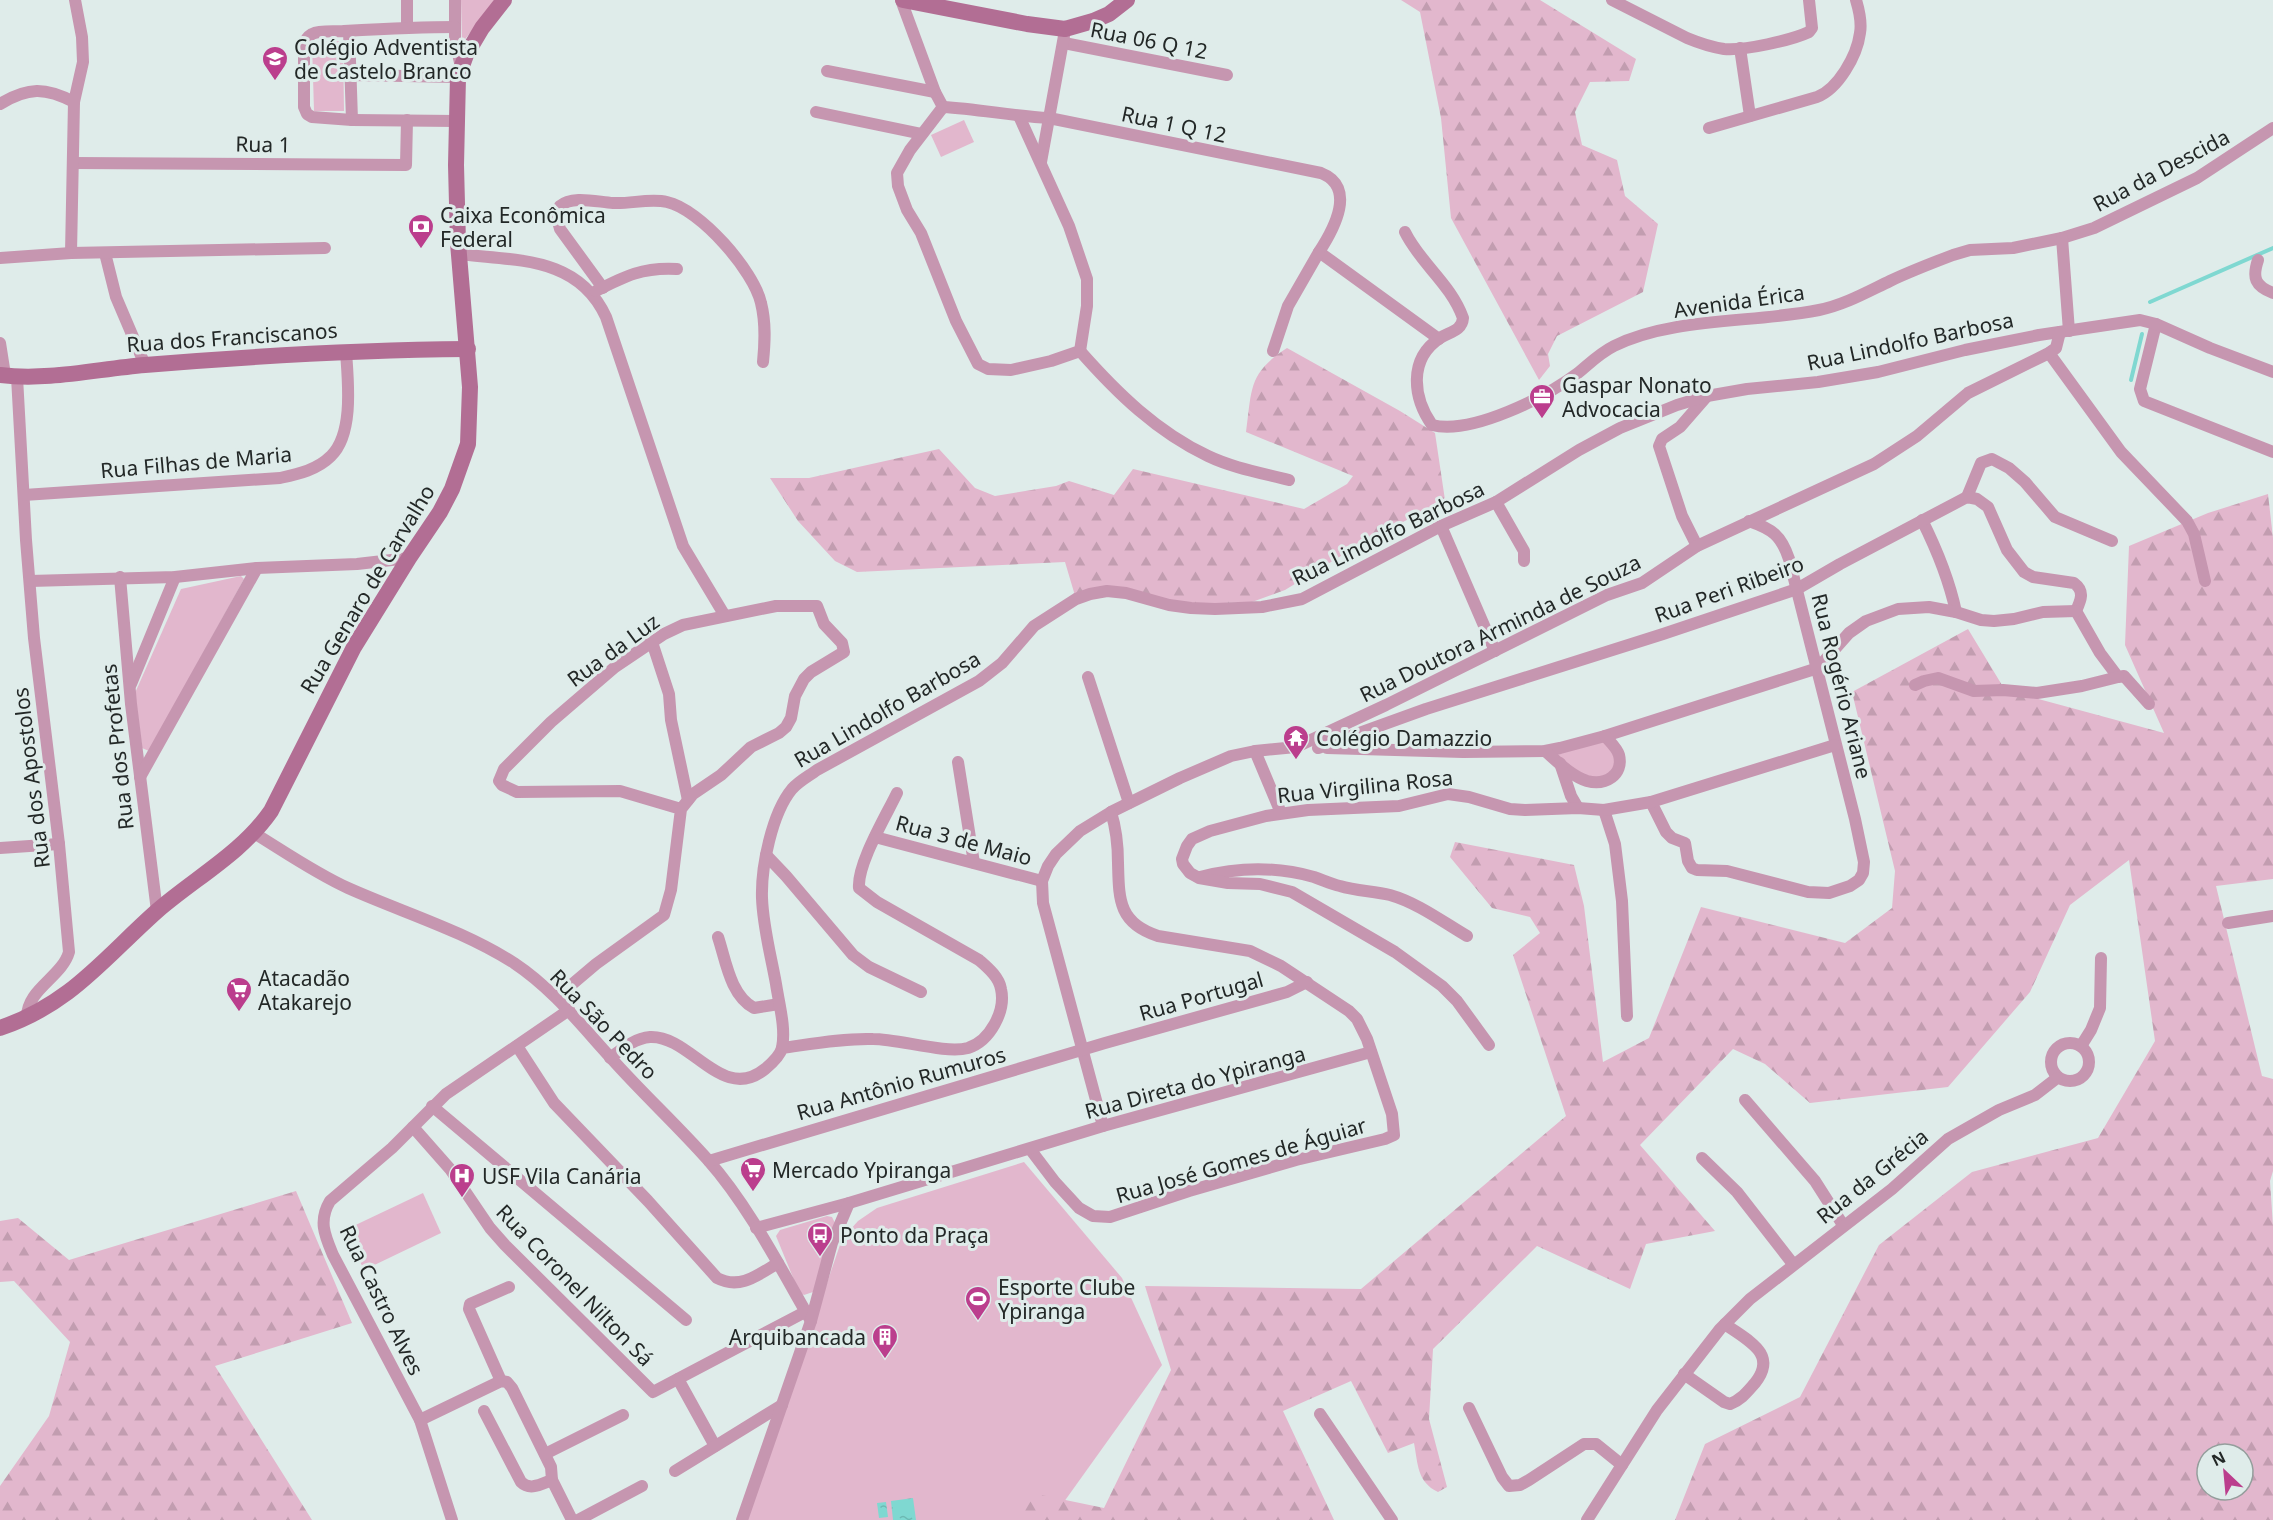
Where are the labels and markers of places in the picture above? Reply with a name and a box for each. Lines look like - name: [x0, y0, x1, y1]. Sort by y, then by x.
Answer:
- place label: Colégio Adventista de Castelo Branco: [294, 33, 478, 85]
- school or university icon: Colégio Adventista de Castelo Branco: [260, 44, 290, 82]
- place label: Caixa Econômica Federal: [440, 201, 606, 253]
- bank icon: Caixa Econômica Federal: [406, 212, 436, 250]
- place label: Gaspar Nonato Advocacia: [1562, 371, 1712, 423]
- office icon: Gaspar Nonato Advocacia: [1527, 382, 1557, 420]
- temple icon: Colégio Damazzio: [1281, 723, 1311, 761]
- place label: Colégio Damazzio: [1316, 724, 1492, 752]
- place label: Atacadão Atakarejo: [258, 964, 352, 1016]
- supermarket icon: Atacadão Atakarejo: [224, 975, 254, 1013]
- supermarket icon: Mercado Ypiranga: [738, 1155, 768, 1193]
- place label: Mercado Ypiranga: [772, 1156, 951, 1184]
- hospital icon: USF Vila Canária: [447, 1161, 477, 1199]
- place label: USF Vila Canária: [482, 1162, 642, 1190]
- bus stop icon: Ponto da Praça: [805, 1220, 835, 1258]
- place label: Ponto da Praça: [840, 1221, 989, 1249]
- place label: Esporte Clube Ypiranga: [998, 1273, 1135, 1325]
- sports icon: Esporte Clube Ypiranga: [963, 1284, 993, 1322]
- building icon: Arquibancada: [870, 1322, 900, 1360]
- place label: Arquibancada: [729, 1323, 866, 1351]

